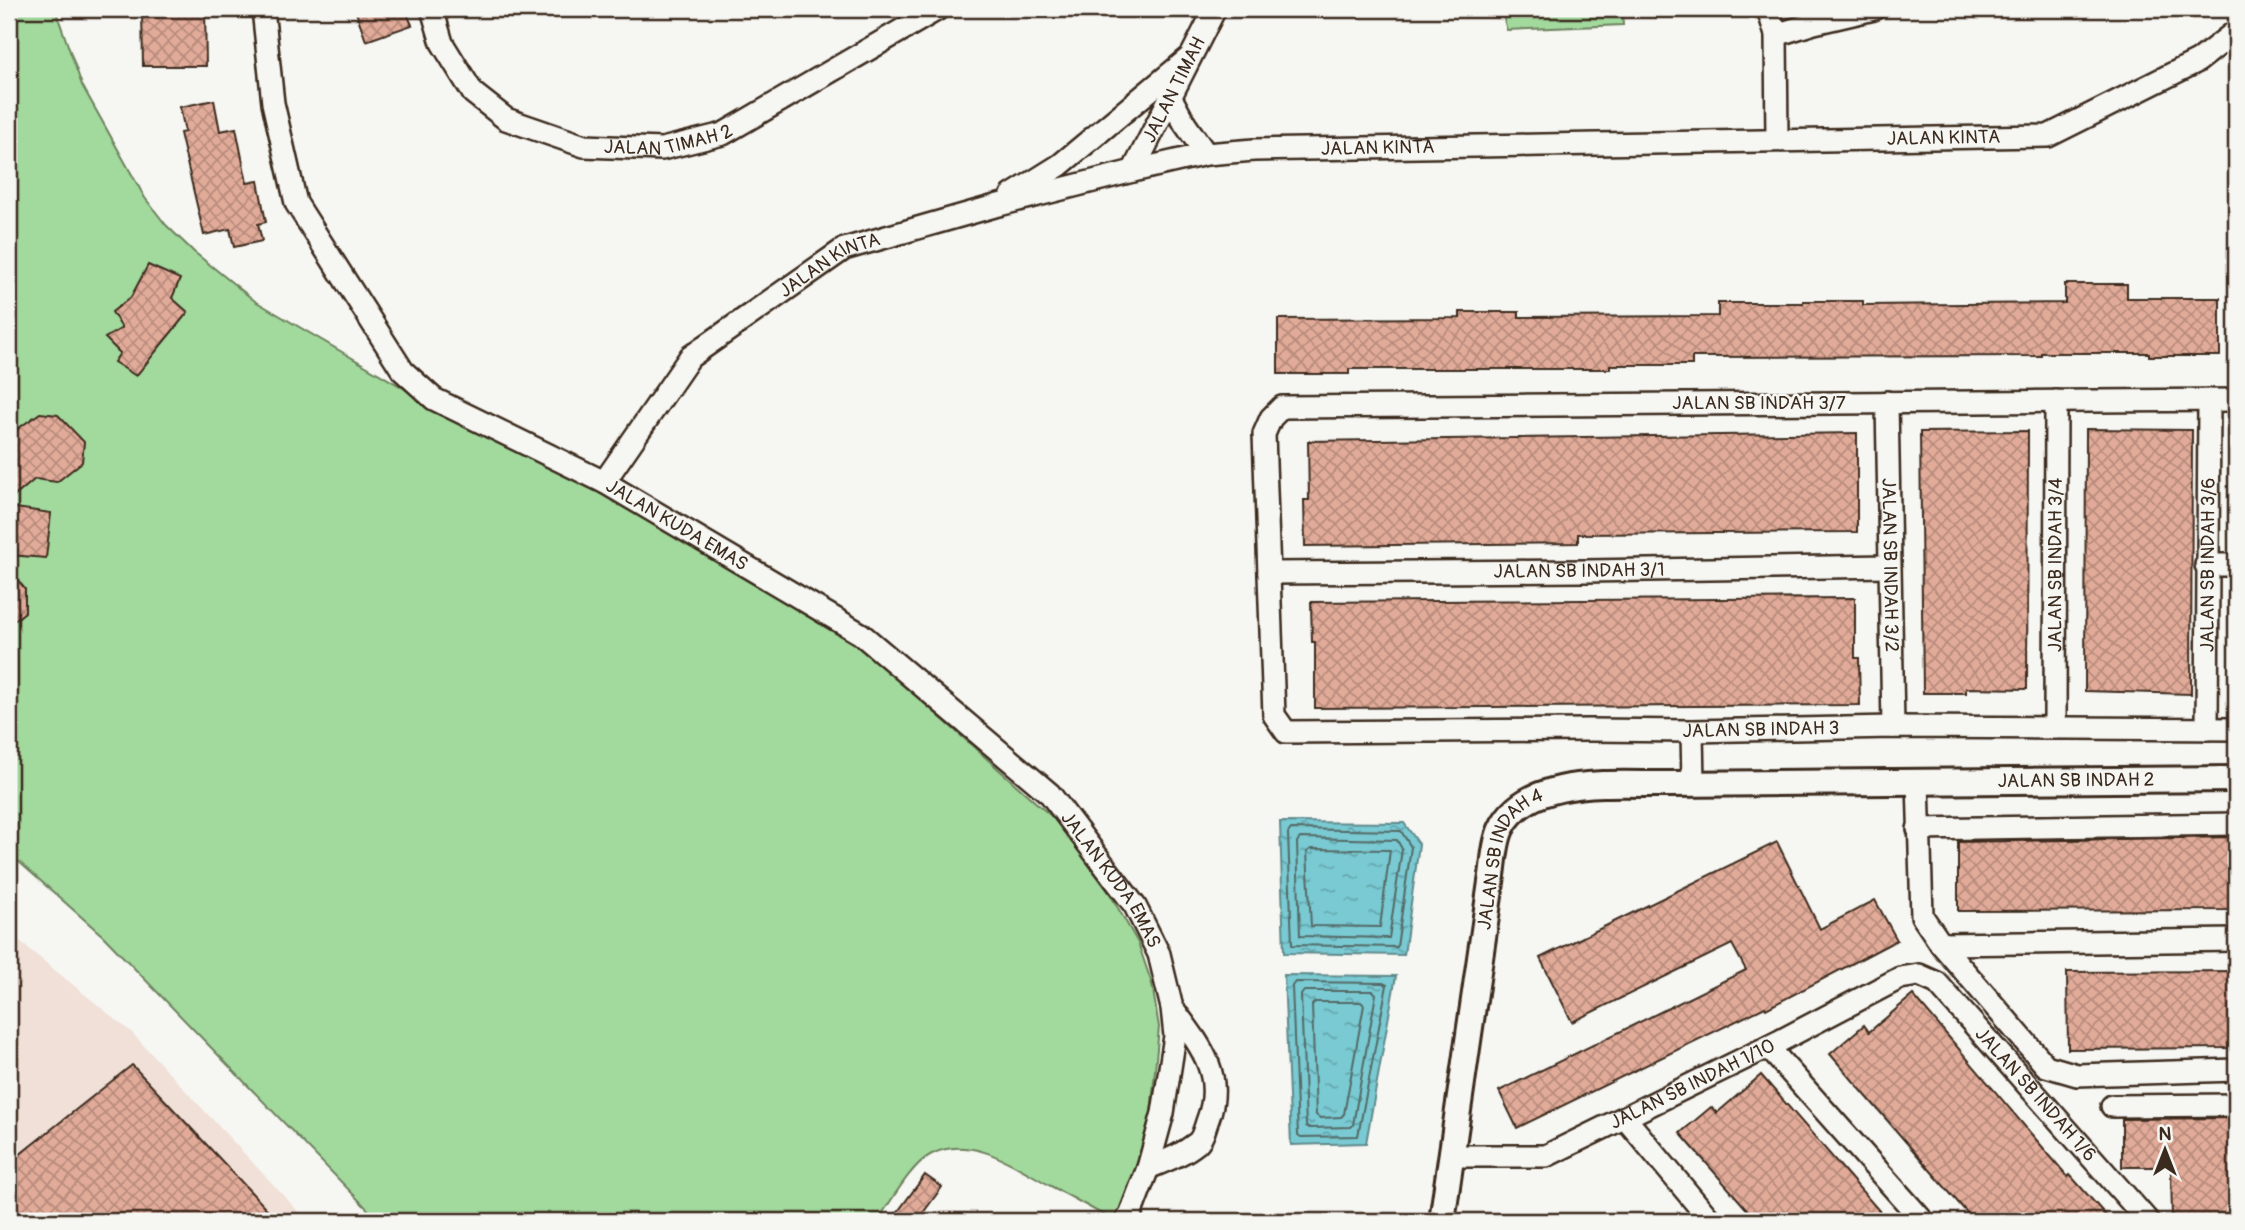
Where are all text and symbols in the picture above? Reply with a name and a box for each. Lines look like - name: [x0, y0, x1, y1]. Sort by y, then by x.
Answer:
- street label: JALAN TIMAH: [1137, 33, 1211, 147]
- street label: JALAN TIMAH 2: [604, 119, 737, 161]
- street label: JALAN KINTA: [1887, 125, 2001, 151]
- street label: JALAN KINTA: [1321, 135, 1435, 161]
- street label: JALAN KINTA: [774, 227, 883, 303]
- street label: JALAN SB INDAH 3/7: [1672, 391, 1846, 415]
- street label: JALAN KUDA EMAS: [602, 474, 752, 576]
- street label: JALAN SB INDAH 3/2: [1876, 478, 1904, 652]
- street label: JALAN SB INDAH 3/4: [2043, 478, 2068, 652]
- street label: JALAN SB INDAH 3/6: [2195, 478, 2221, 652]
- street label: JALAN SB INDAH 3/1: [1493, 558, 1665, 584]
- street label: JALAN SB INDAH 3: [1682, 716, 1840, 743]
- street label: JALAN SB INDAH 2: [1998, 768, 2155, 793]
- street label: JALAN SB INDAH 4: [1472, 783, 1546, 931]
- street label: JALAN KUDA EMAS: [1056, 807, 1166, 952]
- street label: JALAN SB INDAH 1/6: [1970, 1022, 2102, 1166]
- street label: JALAN SB INDAH 1/10: [1606, 1033, 1779, 1135]
- north arrow: [2130, 1114, 2200, 1184]
- text: N: [2159, 1122, 2172, 1146]

